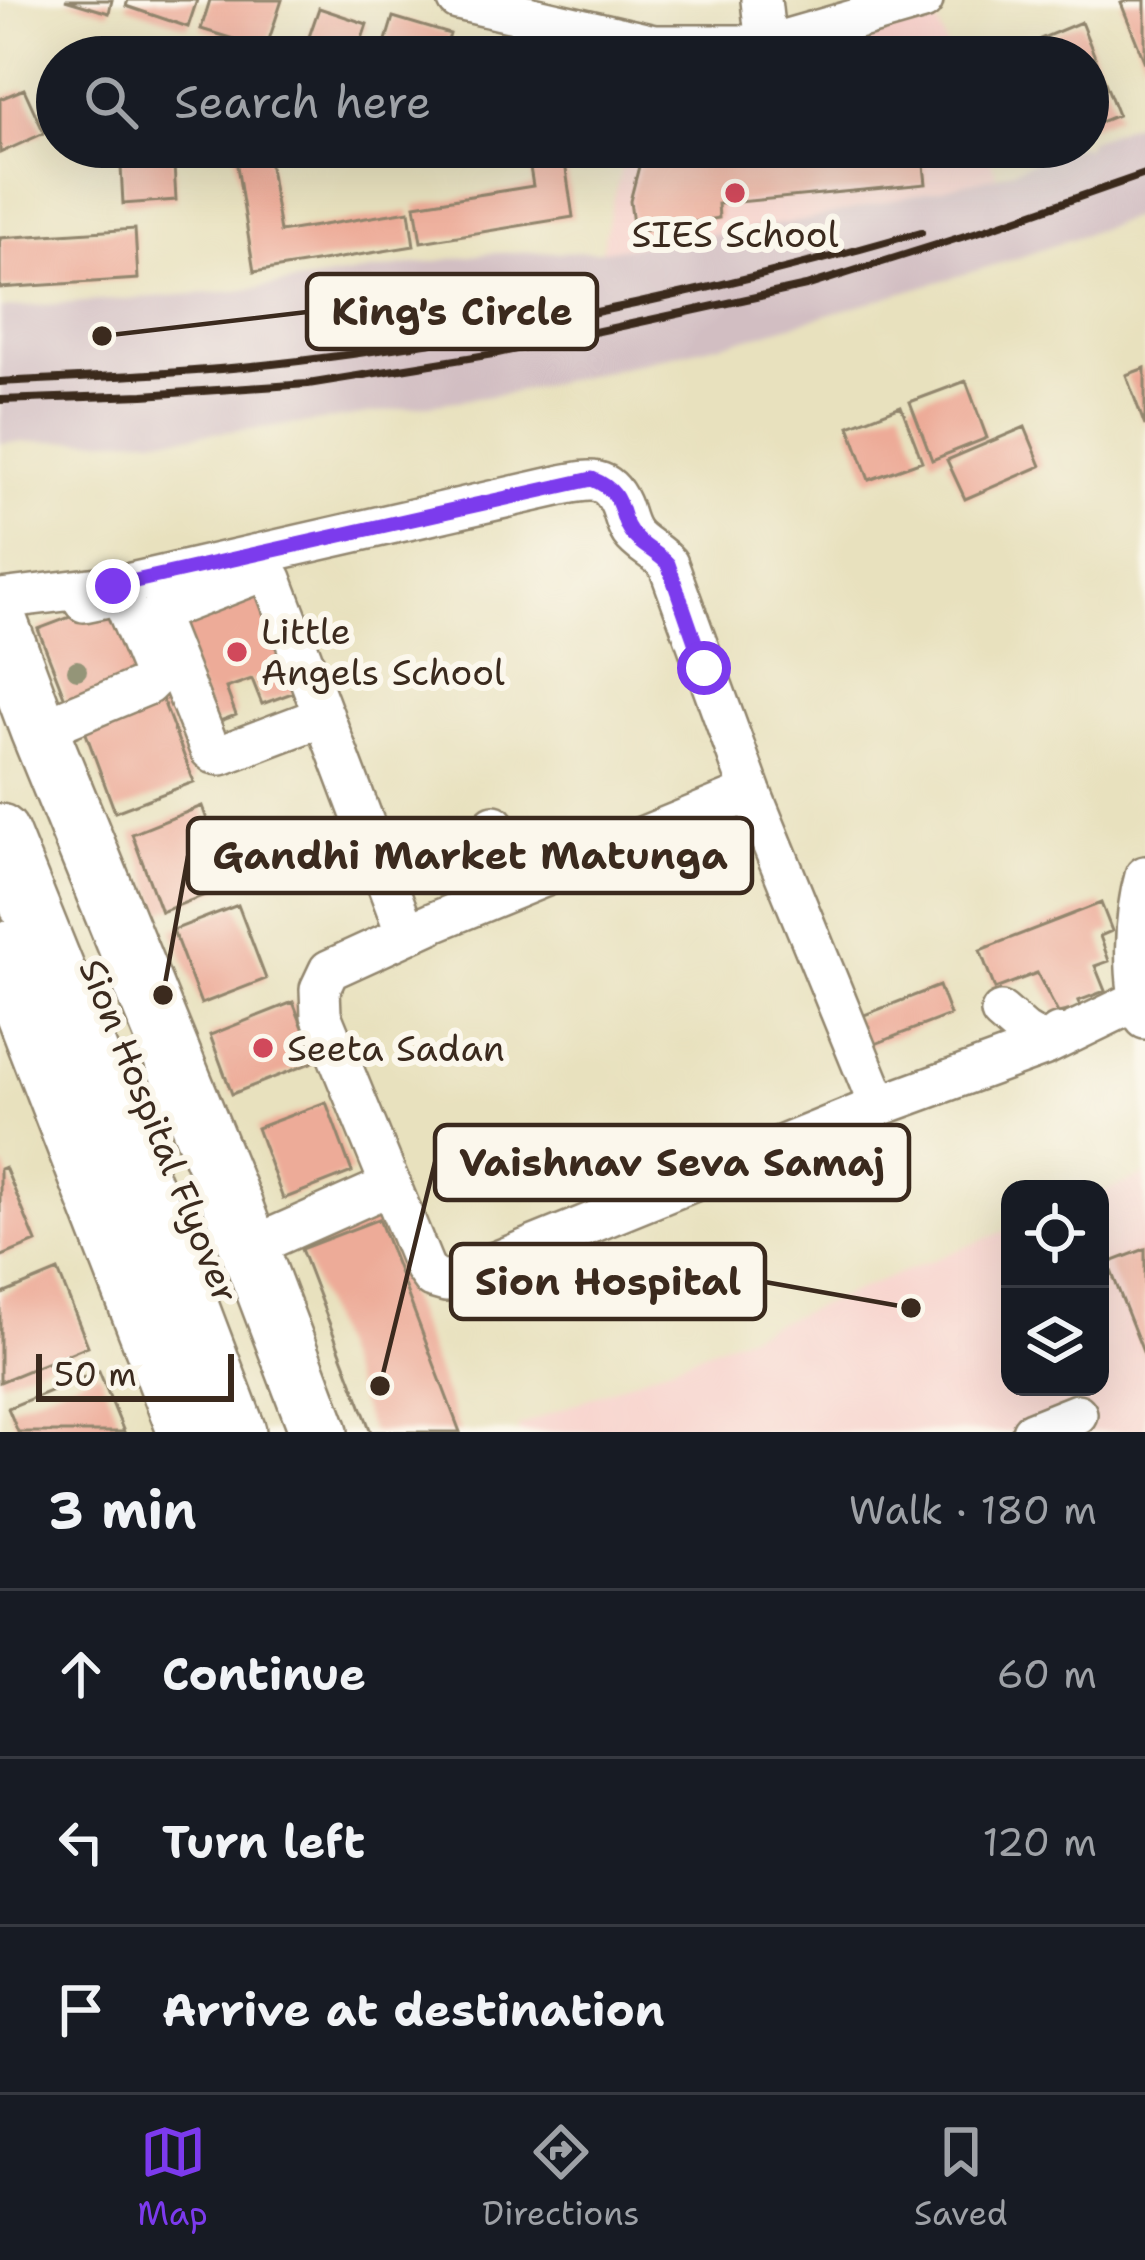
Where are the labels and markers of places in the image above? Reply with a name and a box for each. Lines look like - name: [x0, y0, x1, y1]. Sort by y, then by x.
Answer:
- marker: SIES School: [722, 180, 748, 206]
- place label: SIES School: [631, 210, 839, 259]
- callout: King's Circle: [307, 274, 597, 349]
- place label: Little Angels School: [261, 607, 505, 697]
- marker: Little Angels School: [224, 639, 250, 665]
- callout: Gandhi Market Matunga: [188, 818, 752, 893]
- place label: Seeta Sadan: [287, 1024, 505, 1073]
- marker: Seeta Sadan: [250, 1035, 276, 1061]
- callout: Vaishnav Seva Samaj: [435, 1125, 909, 1200]
- callout: Sion Hospital: [451, 1244, 765, 1319]

